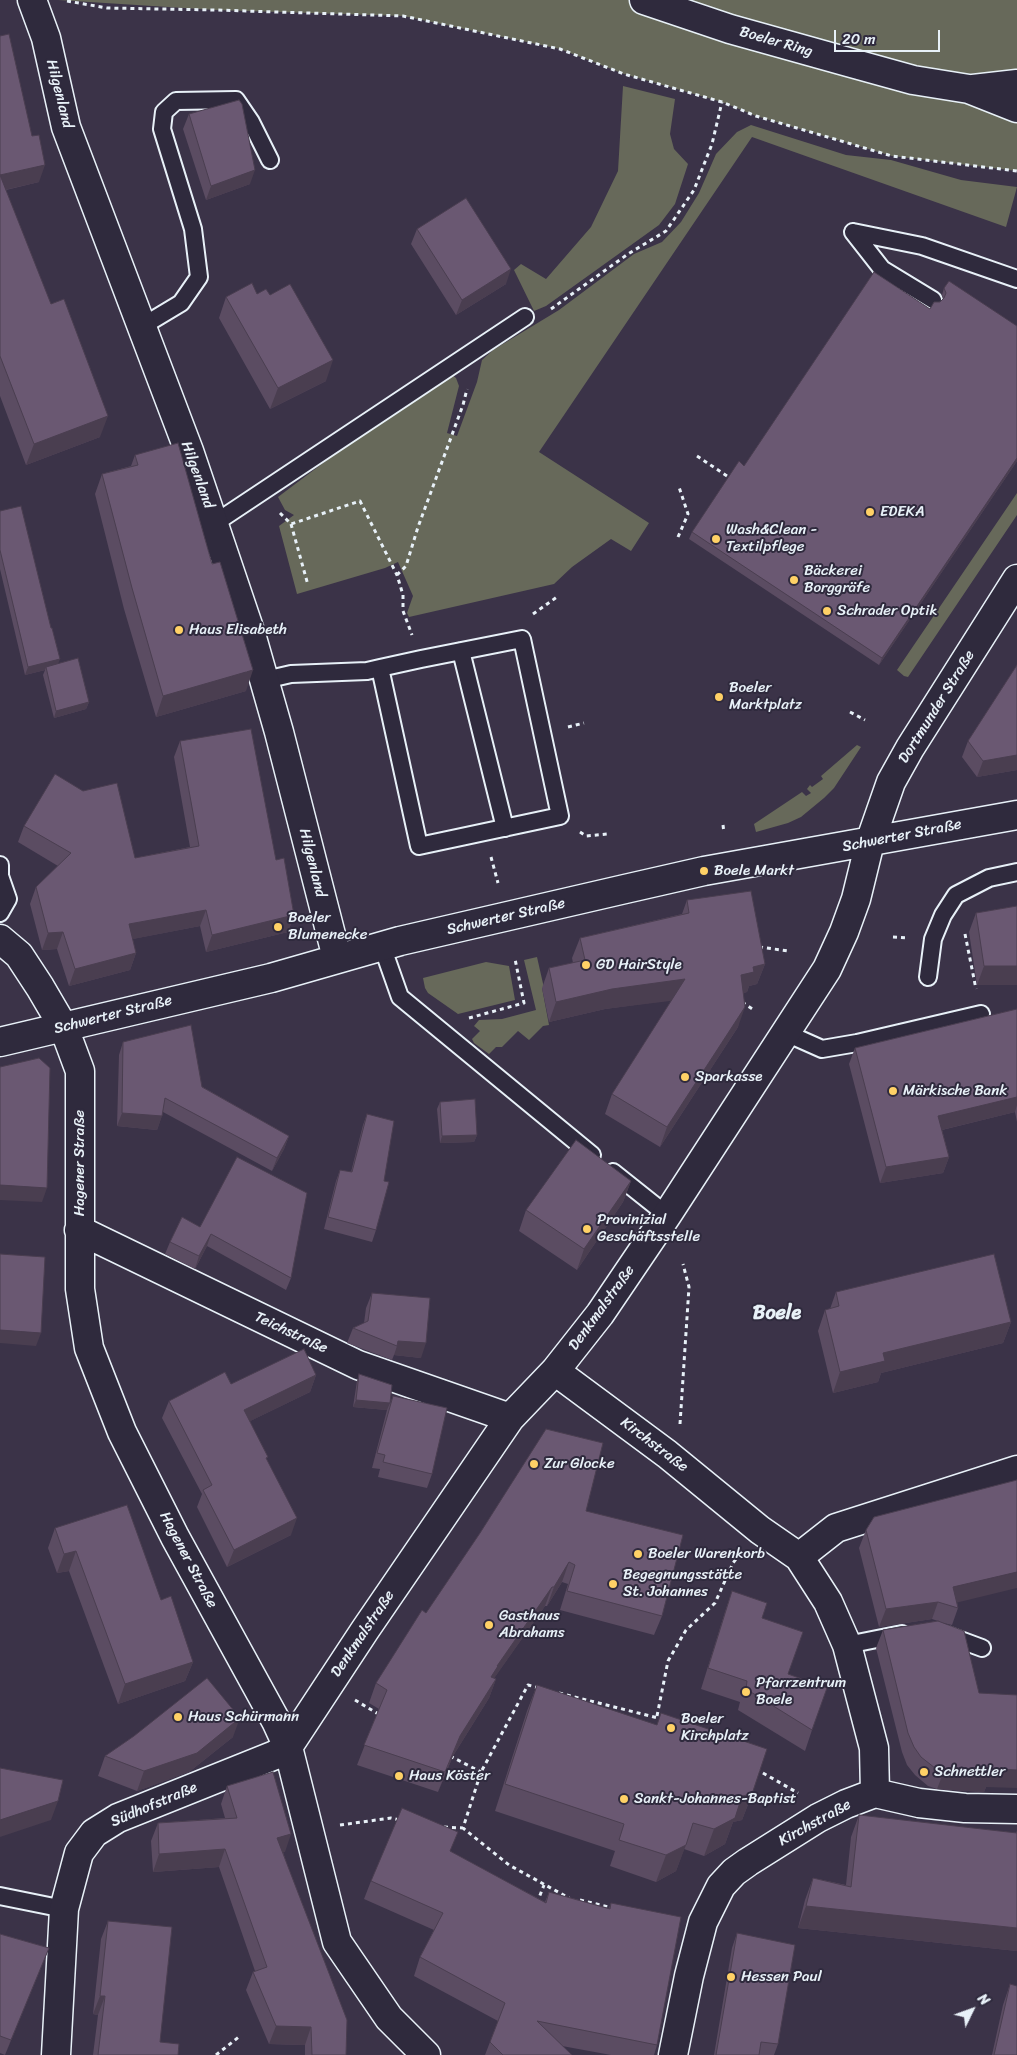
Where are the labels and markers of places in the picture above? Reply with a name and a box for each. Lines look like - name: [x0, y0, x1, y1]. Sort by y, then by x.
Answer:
- place label: EDEKA: [880, 503, 924, 521]
- marker: EDEKA: [864, 506, 876, 518]
- place label: Wash&Clean - Textilpflege: [726, 521, 817, 556]
- marker: Wash&Clean - Textilpflege: [710, 533, 722, 545]
- place label: Bäckerei Borggräfe: [804, 562, 870, 597]
- marker: Bäckerei Borggräfe: [788, 574, 800, 586]
- place label: Schrader Optik: [837, 602, 937, 620]
- marker: Schrader Optik: [821, 605, 833, 617]
- place label: Haus Elisabeth: [189, 621, 287, 639]
- marker: Haus Elisabeth: [173, 624, 185, 636]
- place label: Boeler Marktplatz: [729, 679, 802, 714]
- marker: Boeler Marktplatz: [713, 691, 725, 703]
- place label: Boele Markt: [714, 862, 794, 880]
- marker: Boele Markt: [698, 865, 710, 877]
- place label: Boeler Blumenecke: [288, 909, 368, 944]
- marker: Boeler Blumenecke: [272, 921, 284, 933]
- place label: GD HairStyle: [596, 956, 682, 974]
- marker: GD HairStyle: [580, 959, 592, 971]
- place label: Sparkasse: [695, 1068, 763, 1086]
- marker: Sparkasse: [679, 1071, 691, 1083]
- place label: Märkische Bank: [903, 1082, 1007, 1100]
- marker: Märkische Bank: [887, 1085, 899, 1097]
- place label: Provinizial Geschäftsstelle: [597, 1211, 700, 1246]
- marker: Provinizial Geschäftsstelle: [581, 1223, 593, 1235]
- place label: Zur Glocke: [544, 1455, 615, 1473]
- marker: Zur Glocke: [528, 1458, 540, 1470]
- place label: Boeler Warenkorb: [648, 1545, 765, 1563]
- marker: Boeler Warenkorb: [632, 1548, 644, 1560]
- place label: Begegnungsstätte St. Johannes: [623, 1566, 742, 1601]
- marker: Begegnungsstätte St. Johannes: [607, 1578, 619, 1590]
- place label: Gasthaus Abrahams: [499, 1607, 565, 1642]
- marker: Gasthaus Abrahams: [483, 1619, 495, 1631]
- place label: Pfarrzentrum Boele: [756, 1674, 846, 1709]
- marker: Pfarrzentrum Boele: [740, 1686, 752, 1698]
- place label: Haus Schürmann: [188, 1708, 299, 1726]
- place label: Boeler Kirchplatz: [681, 1710, 749, 1745]
- marker: Haus Schürmann: [172, 1711, 184, 1723]
- marker: Boeler Kirchplatz: [665, 1722, 677, 1734]
- place label: Schnettler: [934, 1763, 1005, 1781]
- marker: Schnettler: [918, 1766, 930, 1778]
- place label: Haus Köster: [409, 1767, 490, 1785]
- marker: Haus Köster: [393, 1770, 405, 1782]
- place label: Sankt-Johannes-Baptist: [634, 1790, 796, 1808]
- marker: Sankt-Johannes-Baptist: [618, 1793, 630, 1805]
- place label: Hessen Paul: [741, 1968, 822, 1986]
- marker: Hessen Paul: [725, 1971, 737, 1983]

